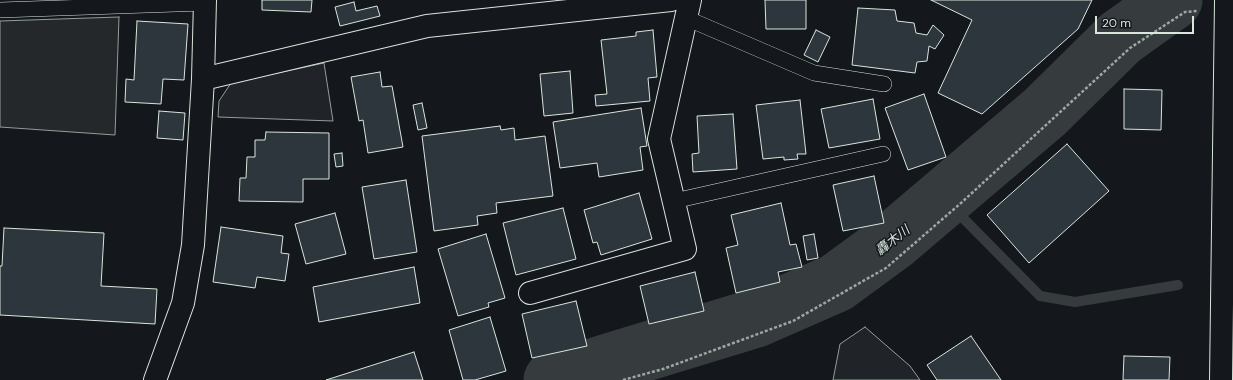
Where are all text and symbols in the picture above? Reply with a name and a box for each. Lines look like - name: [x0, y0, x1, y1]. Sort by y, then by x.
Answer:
- scale bar: [1097, 8, 1196, 34]
- text: 20 m: [1102, 15, 1131, 31]
- water label: 轟木川: [873, 223, 913, 259]

